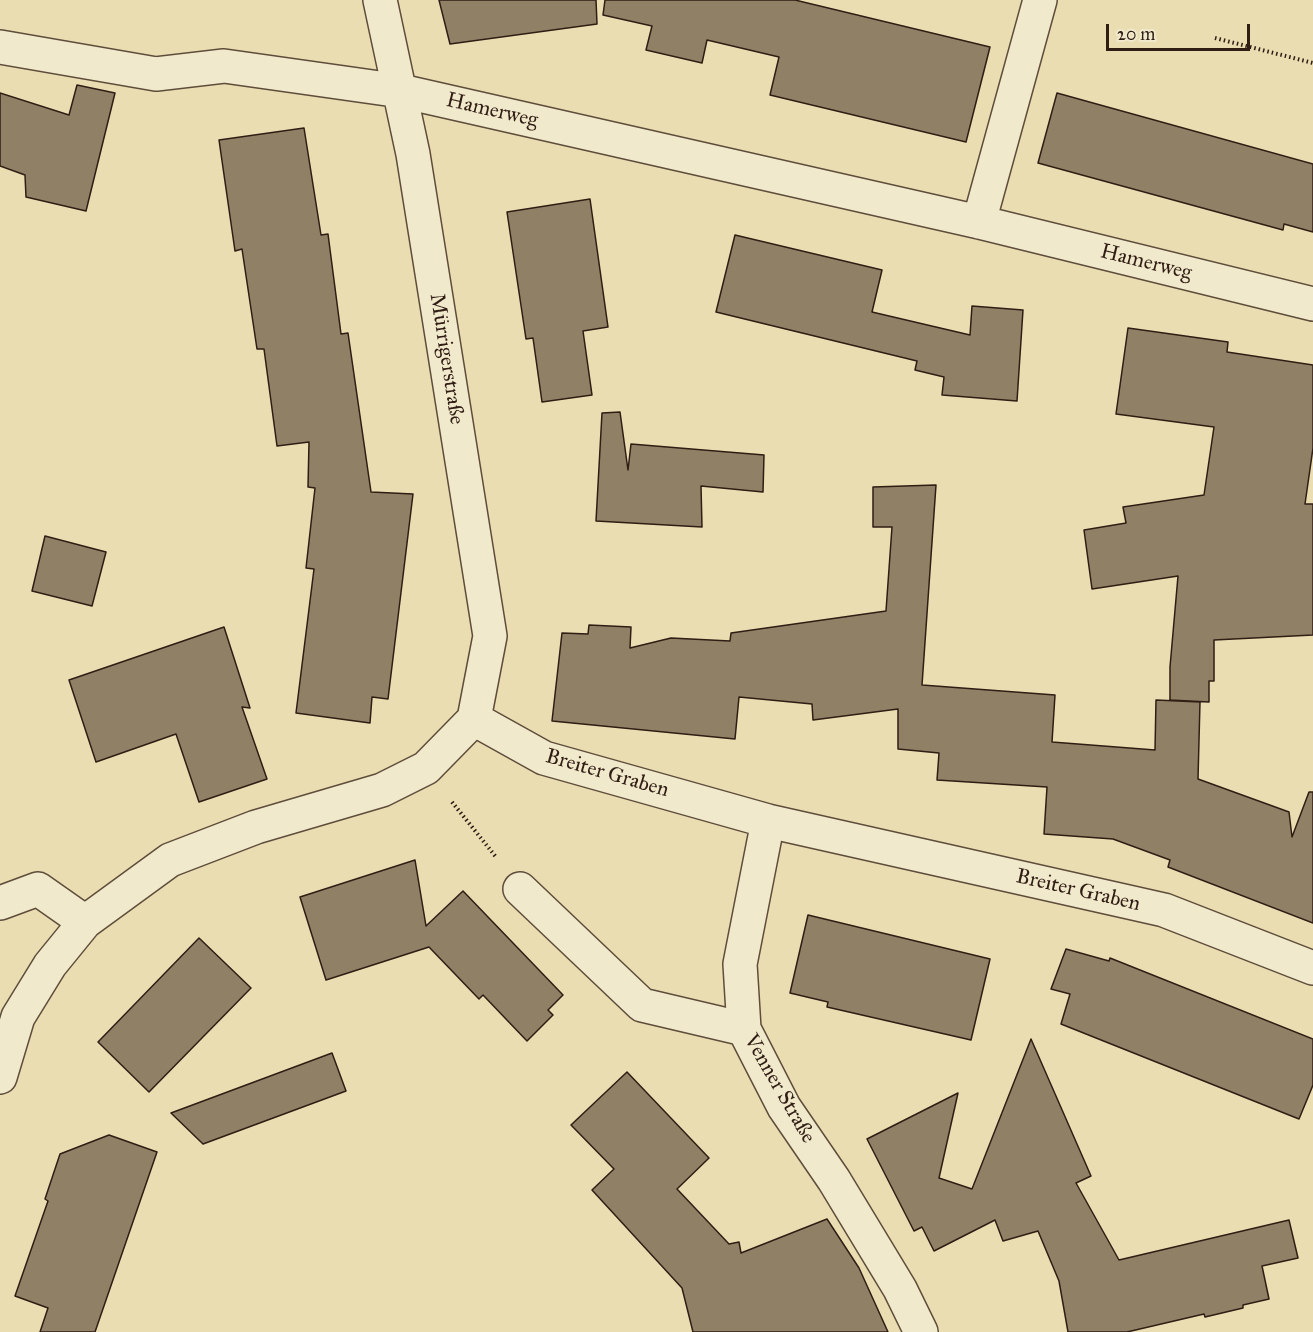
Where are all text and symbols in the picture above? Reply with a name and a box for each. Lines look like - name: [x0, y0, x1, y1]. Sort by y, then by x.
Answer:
- scale bar: [1109, 12, 1253, 50]
- text: 20 m: [1117, 23, 1155, 45]
- street label: Hamerweg: [444, 88, 540, 134]
- street label: Hamerweg: [1098, 239, 1194, 287]
- street label: Mürrigerstraße: [423, 292, 469, 426]
- street label: Breiter Graben: [543, 744, 671, 804]
- street label: Breiter Graben: [1013, 864, 1143, 918]
- street label: Venner Straße: [738, 1030, 820, 1148]

